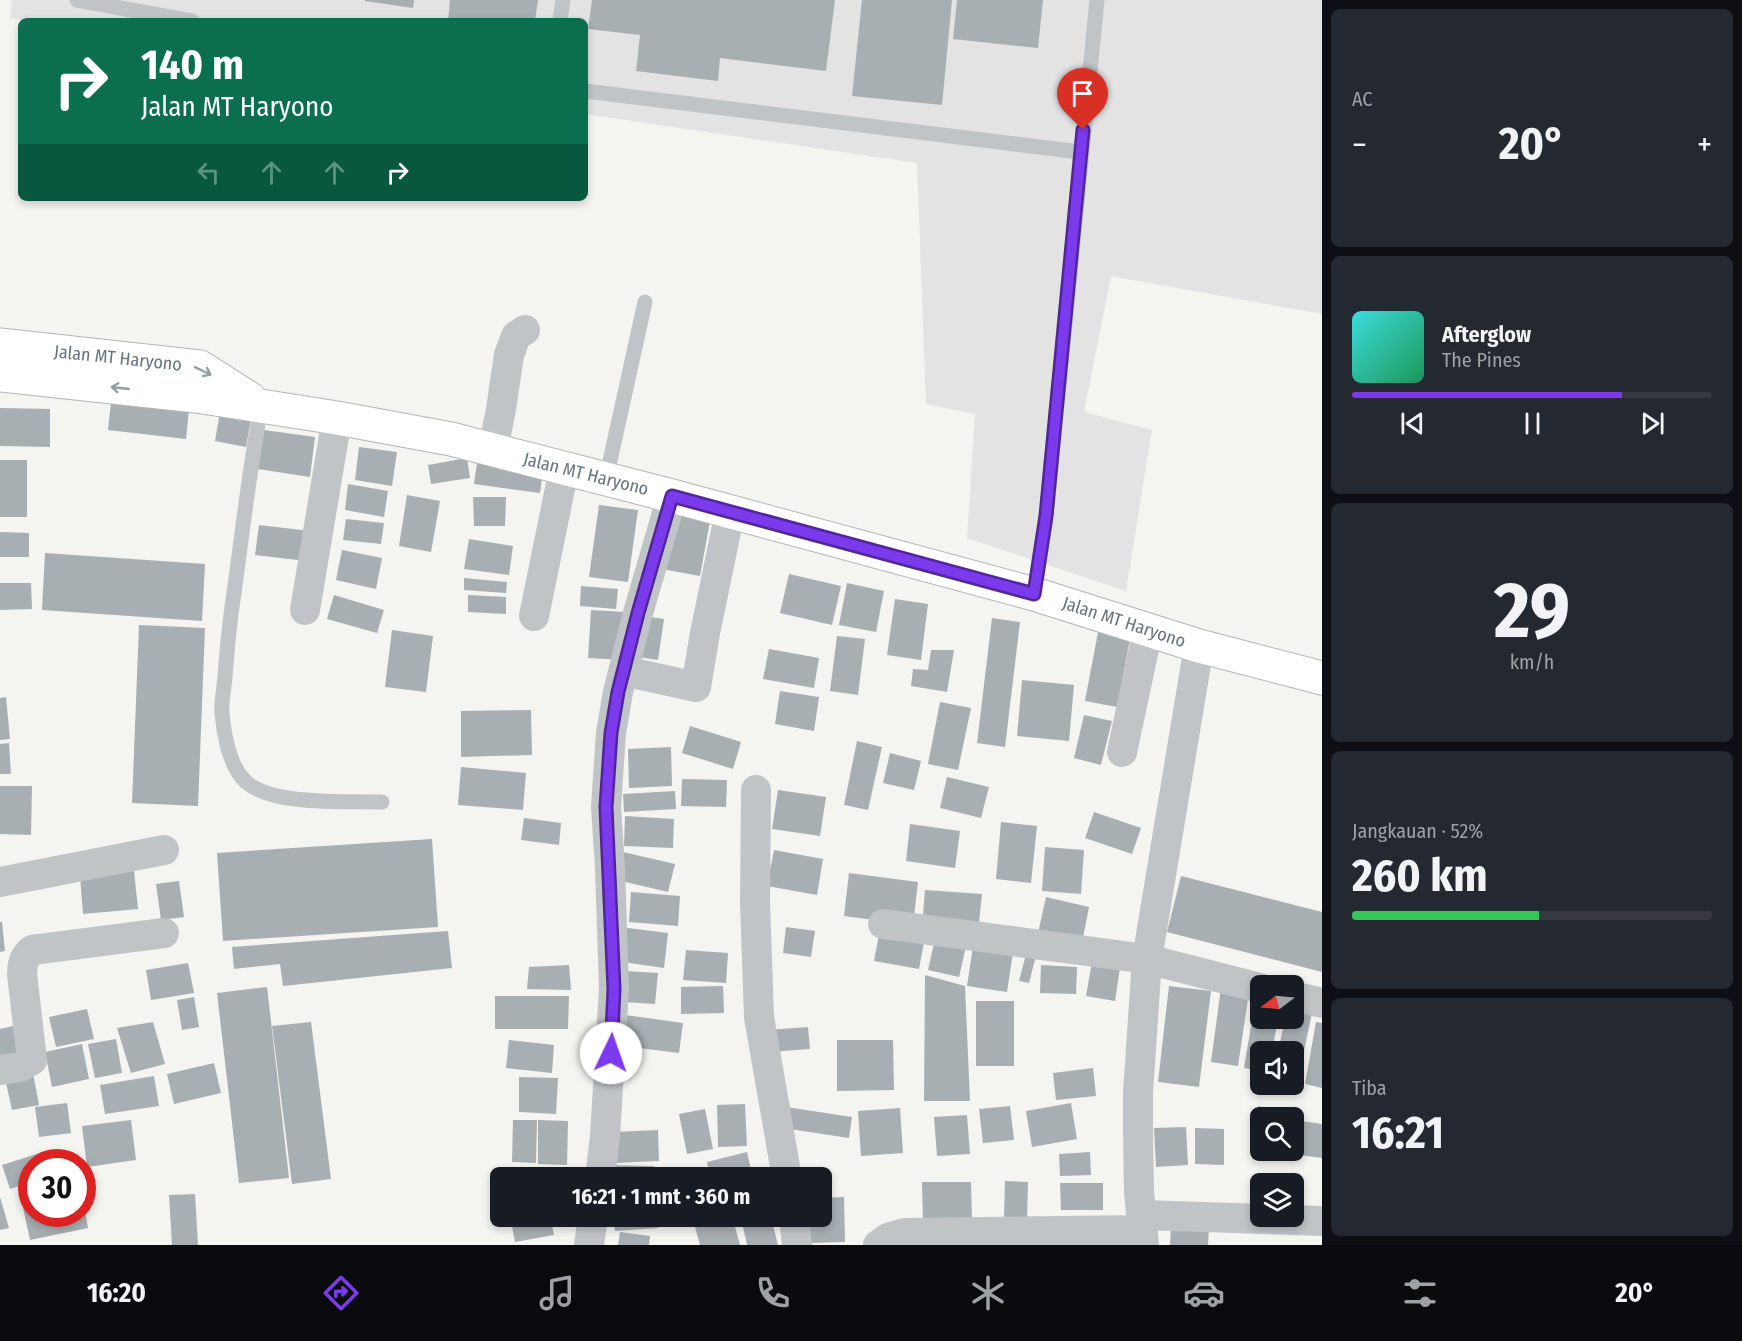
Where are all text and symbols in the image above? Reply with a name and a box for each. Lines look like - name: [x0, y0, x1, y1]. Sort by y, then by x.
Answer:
- text: 140 m: [141, 40, 244, 90]
- icon: right: [42, 42, 120, 120]
- pin: [1057, 68, 1108, 130]
- icon: arrive: [1066, 77, 1099, 110]
- text: AC: [1352, 87, 1372, 111]
- text: Jalan MT Haryono: [141, 91, 333, 123]
- text: 20°: [1499, 117, 1565, 171]
- text: −: [1352, 125, 1367, 165]
- text: +: [1697, 125, 1712, 165]
- icon: left: [192, 156, 225, 189]
- icon: ahead: [255, 156, 288, 189]
- icon: ahead: [318, 156, 351, 189]
- icon: right: [381, 156, 414, 189]
- text: Afterglow: [1442, 321, 1531, 348]
- street label: Jalan MT Haryono: [53, 340, 183, 376]
- text: The Pines: [1442, 348, 1521, 372]
- one-way arrow: [194, 365, 212, 377]
- one-way arrow: [111, 382, 130, 393]
- icon: previous: [1396, 407, 1429, 440]
- icon: pause: [1516, 407, 1549, 440]
- icon: next: [1636, 407, 1669, 440]
- street label: Jalan MT Haryono: [521, 448, 651, 500]
- text: 29: [1494, 564, 1570, 658]
- street label: Jalan MT Haryono: [1060, 592, 1188, 652]
- text: km/h: [1510, 650, 1554, 674]
- text: Jangkauan · 52%: [1352, 819, 1483, 843]
- text: 260 km: [1352, 849, 1488, 903]
- north arrow: [1250, 975, 1304, 1029]
- map controls: [1250, 975, 1304, 1227]
- position arrow: [579, 1021, 643, 1085]
- button: sound: [1250, 1041, 1304, 1095]
- text: Tiba: [1352, 1076, 1387, 1100]
- text: 16:21: [1352, 1106, 1444, 1160]
- button: search: [1250, 1107, 1304, 1161]
- speed limit sign: 30: [18, 1149, 96, 1227]
- button: layers: [1250, 1173, 1304, 1227]
- text: 16:21 · 1 mnt · 360 m: [572, 1183, 750, 1210]
- icon: directions: [320, 1272, 362, 1314]
- icon: music: [536, 1272, 578, 1314]
- icon: phone: [752, 1272, 794, 1314]
- icon: climate: [967, 1272, 1009, 1314]
- icon: car: [1183, 1272, 1225, 1314]
- icon: filters: [1399, 1272, 1441, 1314]
- text: 16:20: [87, 1277, 146, 1309]
- text: 20°: [1615, 1277, 1655, 1309]

